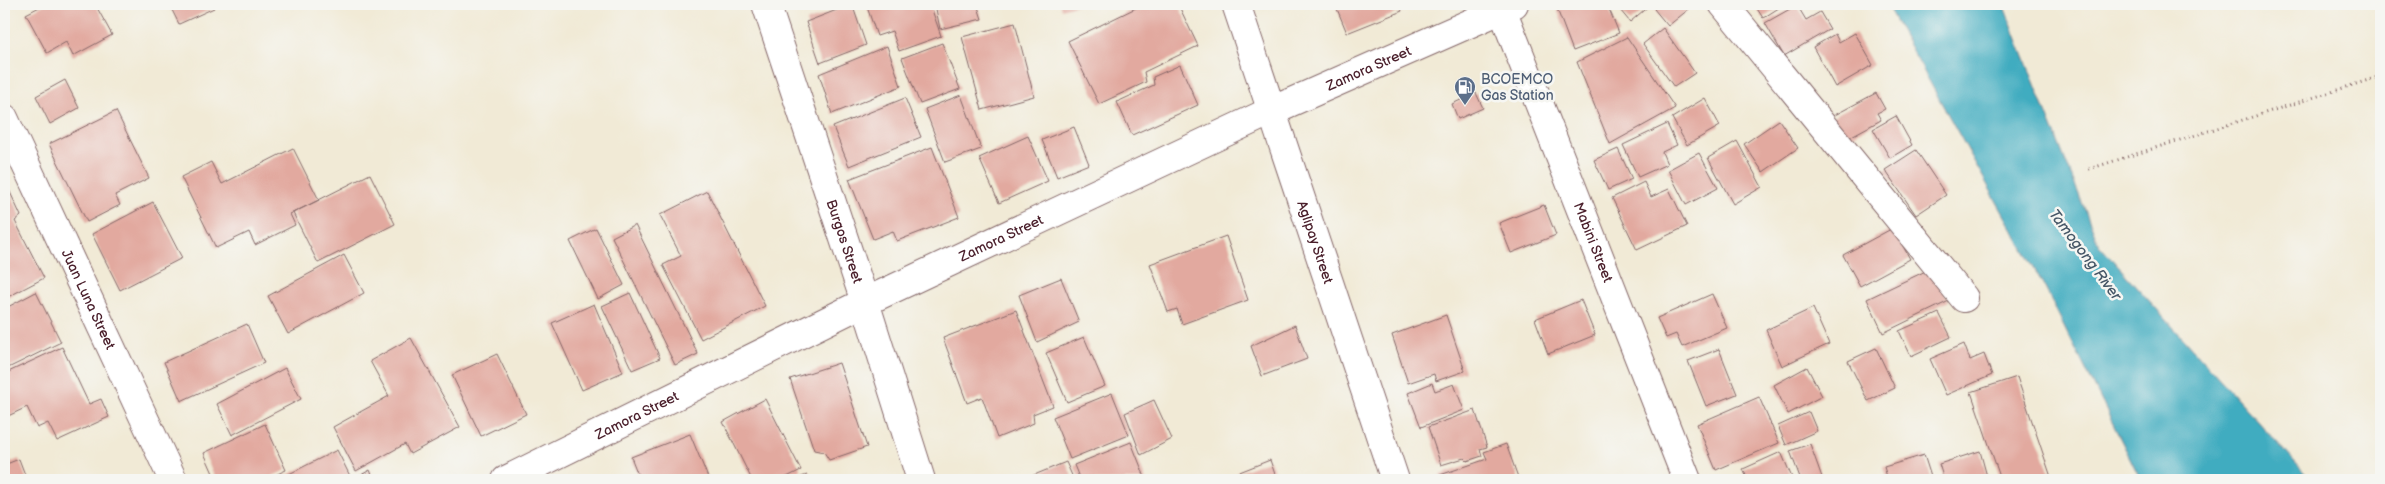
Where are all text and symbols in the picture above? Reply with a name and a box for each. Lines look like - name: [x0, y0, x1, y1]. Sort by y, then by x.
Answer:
- street label: Zamora Street: [1323, 42, 1414, 95]
- place label: BCOEMCO Gas Station: [1481, 71, 1554, 104]
- fuel station icon: BCOEMCO Gas Station: [1453, 75, 1477, 106]
- street label: Burgos Street: [823, 197, 867, 286]
- street label: Aglipay Street: [1294, 198, 1337, 286]
- street label: Mabini Street: [1570, 200, 1617, 285]
- water label: Tamogong River: [2044, 206, 2126, 306]
- street label: Zamora Street: [955, 211, 1046, 265]
- street label: Juan Luna Street: [58, 246, 120, 353]
- street label: Zamora Street: [591, 387, 682, 443]

